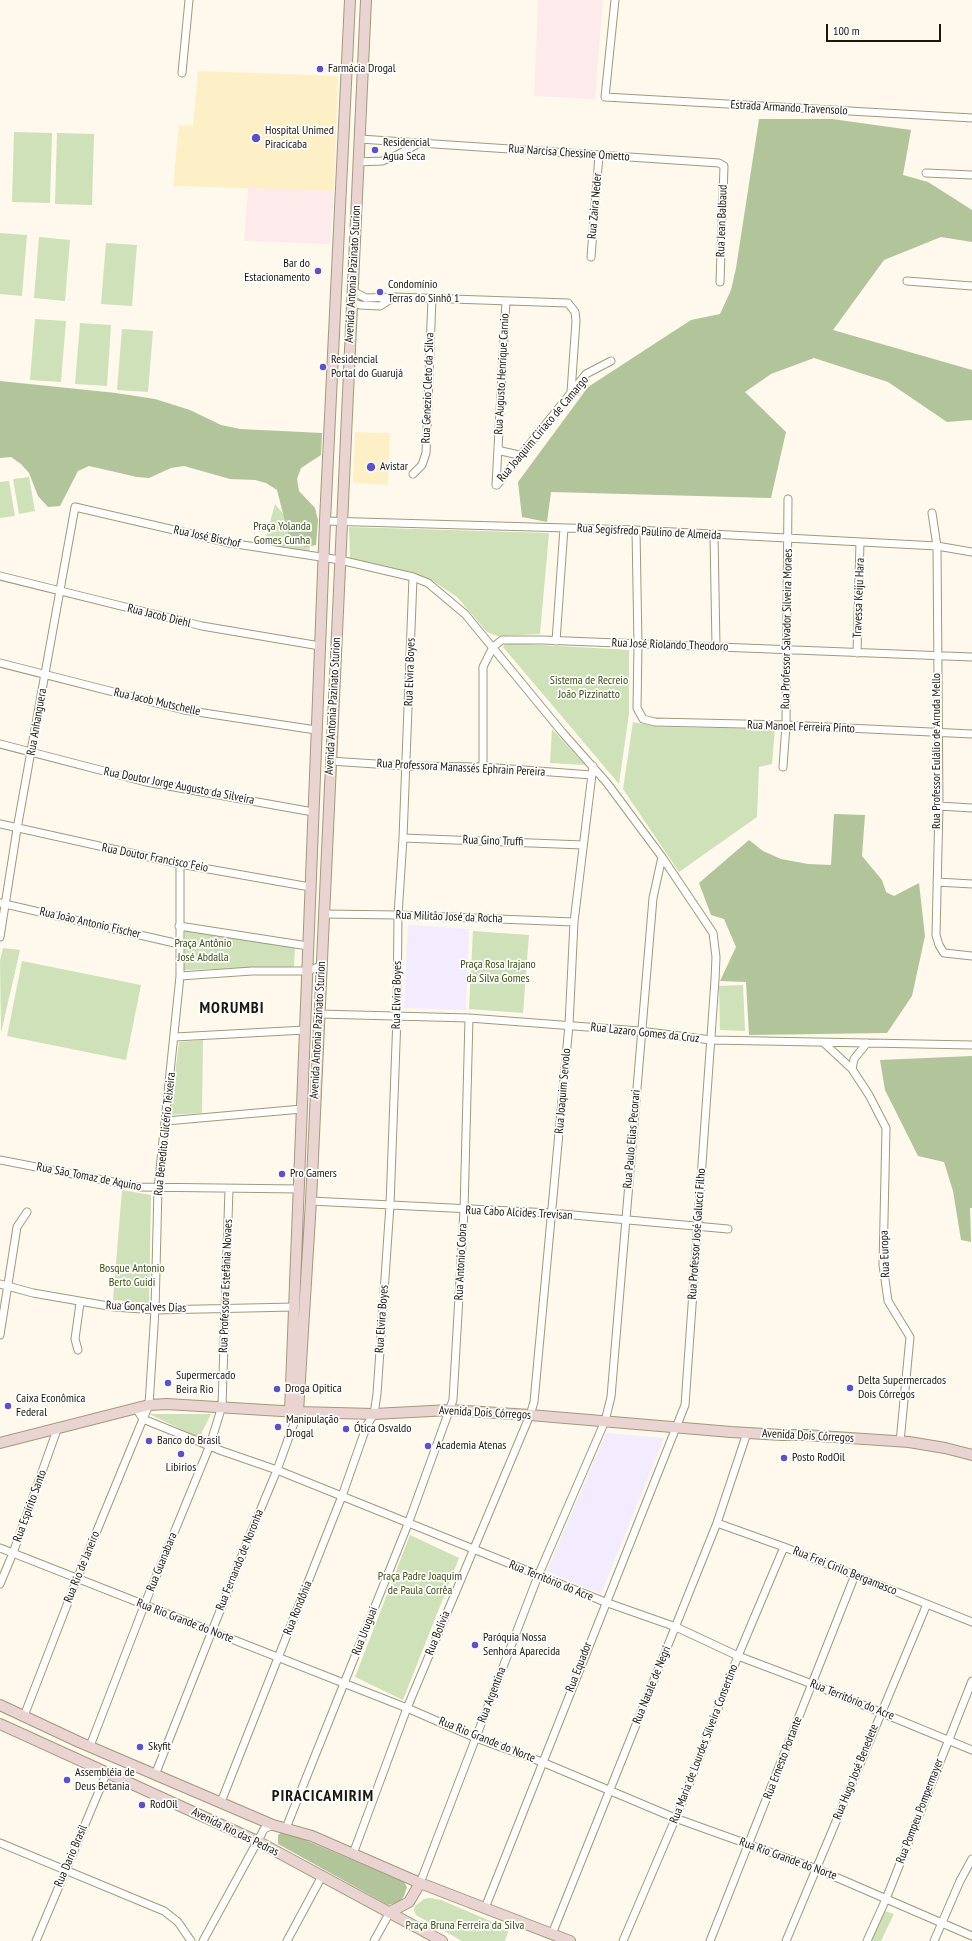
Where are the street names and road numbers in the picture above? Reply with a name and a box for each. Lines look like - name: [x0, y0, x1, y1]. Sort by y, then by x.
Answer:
- street label: Estrada Armando Travensolo: [730, 98, 848, 118]
- street label: Rua Narcisa Chessine Ometto: [508, 142, 630, 164]
- street label: Rua Zaira Neder: [585, 172, 605, 240]
- street label: Rua Jean Balbaud: [714, 185, 730, 257]
- street label: Avenida Antonia Pazinato Sturion: [342, 205, 364, 343]
- street label: Rua Augusto Henrique Carnio: [492, 313, 512, 435]
- street label: Rua Genezio Cleto da Silva: [419, 332, 437, 444]
- street label: Rua Joaquim Ciriaco de Camargo: [494, 373, 592, 485]
- street label: Rua Segisfredo Paulino de Almeida: [577, 521, 721, 543]
- street label: Rua José Bischof: [172, 523, 242, 551]
- street label: Rua Professor Salvador Silveira Moraes: [778, 549, 796, 709]
- street label: Travessa Keiju Hara: [850, 558, 868, 638]
- street label: Rua Jacob Diehl: [126, 601, 192, 631]
- street label: Rua José Riolando Theodoro: [611, 636, 729, 654]
- street label: Avenida Antonia Pazinato Sturion: [322, 637, 344, 775]
- street label: Rua Elvira Boyes: [402, 638, 418, 706]
- street label: Rua Professor Eulálio de Arruda Mello: [930, 673, 944, 829]
- street label: Rua Jacob Mutschelle: [112, 685, 202, 719]
- street label: Rua Anhanguera: [24, 687, 50, 757]
- street label: Rua Manoel Ferreira Pinto: [747, 718, 855, 736]
- street label: Rua Professora Manassés Ephrain Pereira: [376, 756, 546, 780]
- street label: Rua Doutor Jorge Augusto da Silveira: [103, 764, 255, 808]
- street label: Rua Gino Truffi: [462, 833, 524, 849]
- street label: Rua Doutor Francisco Feio: [101, 841, 209, 875]
- street label: Rua João Antonio Fischer: [38, 904, 142, 942]
- street label: Rua Militão José da Rocha: [395, 908, 503, 926]
- street label: Avenida Antonia Pazinato Sturion: [307, 961, 329, 1099]
- street label: Rua Elvira Boyes: [389, 961, 405, 1029]
- street label: Rua Lazaro Gomes da Cruz: [590, 1020, 700, 1046]
- street label: Rua Joaquim Servolo: [552, 1048, 574, 1134]
- street label: Rua Benedito Glicério Teixeira: [151, 1072, 179, 1196]
- street label: Rua Paulo Elias Pecorari: [621, 1089, 643, 1189]
- street label: Rua São Tomaz de Aquino: [35, 1160, 143, 1194]
- street label: Rua Professor José Galucci Filho: [685, 1168, 709, 1300]
- street label: Rua Cabo Alcides Trevisan: [465, 1203, 573, 1223]
- street label: Rua Professora Estefânia Novaes: [216, 1219, 236, 1353]
- street label: Rua Antonio Cobra: [452, 1223, 470, 1301]
- street label: Rua Europa: [877, 1230, 893, 1278]
- street label: Rua Elvira Boyes: [372, 1284, 392, 1354]
- street label: Rua Gonçalves Dias: [106, 1298, 186, 1316]
- street label: Avenida Dois Córregos: [439, 1403, 531, 1423]
- street label: Avenida Dois Córregos: [762, 1426, 854, 1446]
- street label: Rua Espírito Santo: [10, 1468, 50, 1544]
- street label: Rua Fernando de Noronha: [213, 1507, 267, 1613]
- street label: Rua Rio de Janeiro: [61, 1529, 103, 1605]
- street label: Rua Guanabara: [144, 1530, 180, 1594]
- street label: Rua Frei Cirilo Bergamasco: [791, 1544, 899, 1598]
- street label: Rua Território do Acre: [507, 1558, 595, 1604]
- street label: Rua Rondônia: [281, 1579, 315, 1637]
- street label: Rua Rio Grande do Norte: [134, 1596, 236, 1646]
- street label: Rua Uruguai: [349, 1605, 381, 1657]
- street label: Rua Bolívia: [423, 1609, 453, 1657]
- street label: Rua Equador: [563, 1640, 595, 1694]
- street label: Rua Natale de Negri: [630, 1644, 674, 1726]
- street label: Rua Maria de Lourdes Silveira Consertino: [667, 1662, 741, 1826]
- street label: Rua Argentina: [475, 1665, 509, 1725]
- street label: Rua Território do Acre: [808, 1677, 896, 1723]
- street label: Rua Rio Grande do Norte: [437, 1714, 537, 1766]
- street label: Rua Ernesto Portante: [761, 1715, 805, 1801]
- street label: Rua Hugo José Benedete: [830, 1722, 882, 1822]
- street label: Rua Pompeu Pompermayer: [893, 1757, 947, 1865]
- street label: Avenida Rio das Pedras: [189, 1805, 281, 1859]
- street label: Rua Dario Brasil: [51, 1823, 91, 1889]
- street label: Rua Rio Grande do Norte: [737, 1835, 839, 1883]

